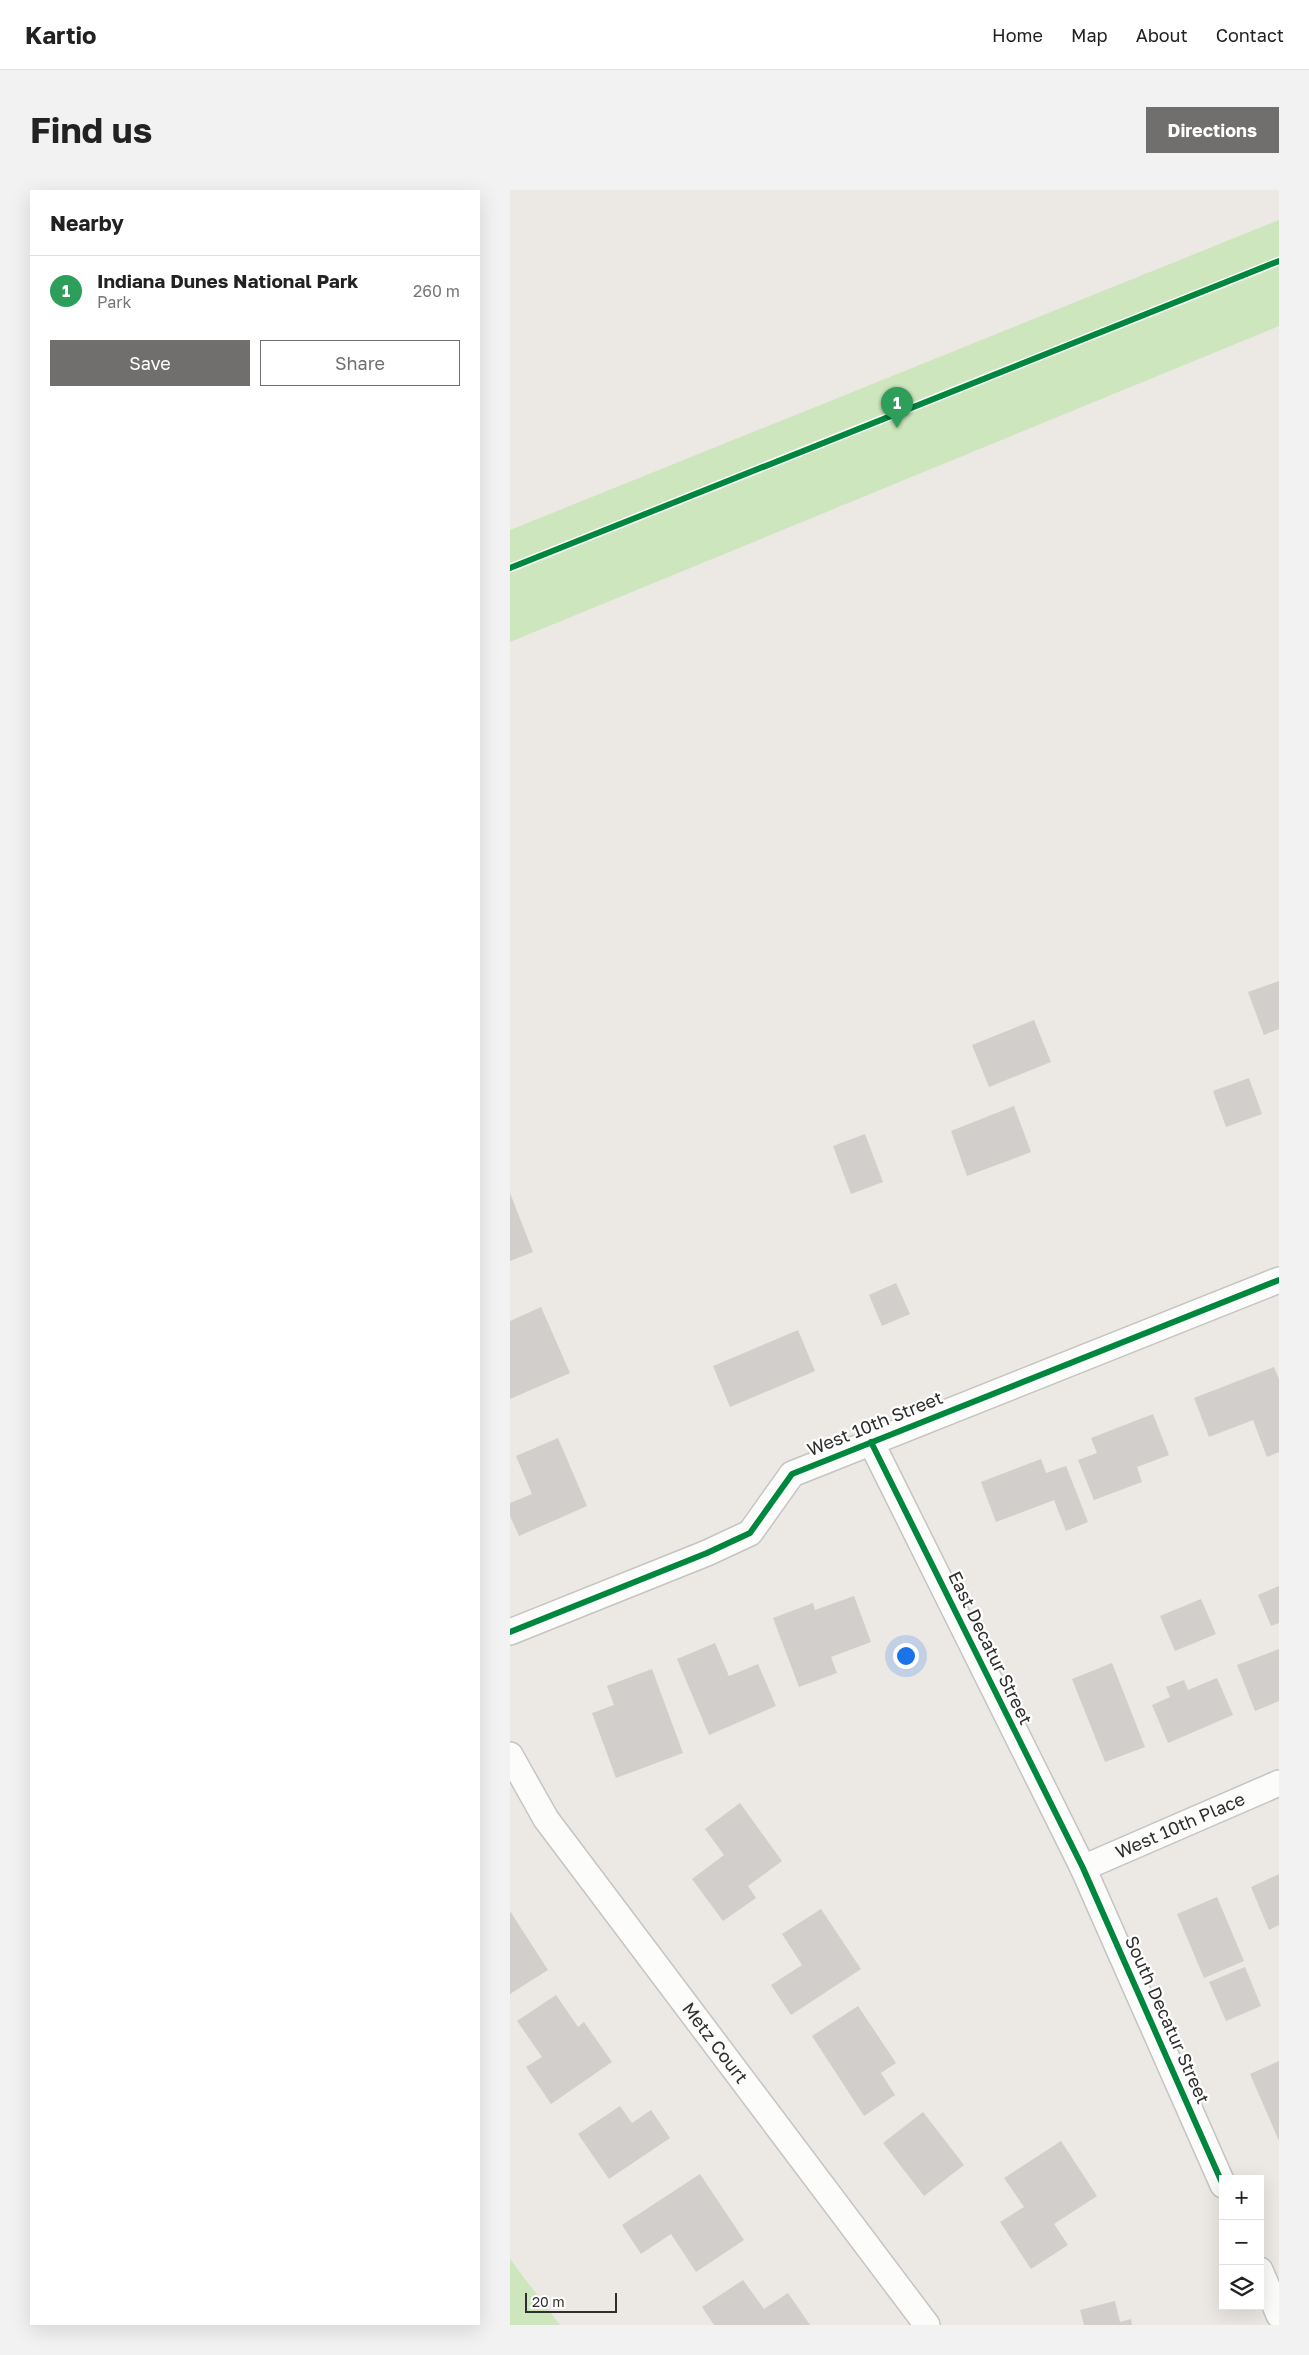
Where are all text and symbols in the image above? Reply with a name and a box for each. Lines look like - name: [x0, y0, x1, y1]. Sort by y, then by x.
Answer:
- text: Kartio: [25, 20, 97, 49]
- text: Home: [992, 24, 1043, 46]
- text: Map: [1071, 24, 1108, 46]
- text: About: [1136, 24, 1188, 46]
- text: Contact: [1216, 24, 1284, 46]
- button: Directions: [1146, 107, 1279, 153]
- text: Find us: [30, 109, 152, 151]
- text: Nearby: [50, 210, 124, 236]
- text: Indiana Dunes National Park: [97, 269, 358, 292]
- text: 1: [62, 281, 70, 301]
- text: 260 m: [413, 281, 460, 301]
- text: Park: [97, 292, 132, 312]
- button: Save: [50, 340, 250, 386]
- button: Share: [260, 340, 460, 386]
- pin: 1: [881, 387, 913, 428]
- street label: West 10th Street: [804, 1386, 946, 1460]
- street label: East Decatur Street: [944, 1567, 1038, 1728]
- your location: [893, 1643, 919, 1669]
- street label: West 10th Place: [1112, 1787, 1248, 1863]
- street label: South Decatur Street: [1121, 1932, 1215, 2107]
- street label: Metz Court: [678, 1998, 753, 2087]
- map controls: [1219, 2175, 1264, 2310]
- button: +: [1219, 2175, 1264, 2220]
- button: −: [1219, 2220, 1264, 2265]
- button: layers: [1219, 2265, 1264, 2310]
- scale bar: [525, 2290, 618, 2313]
- text: 20 m: [532, 2293, 565, 2310]

